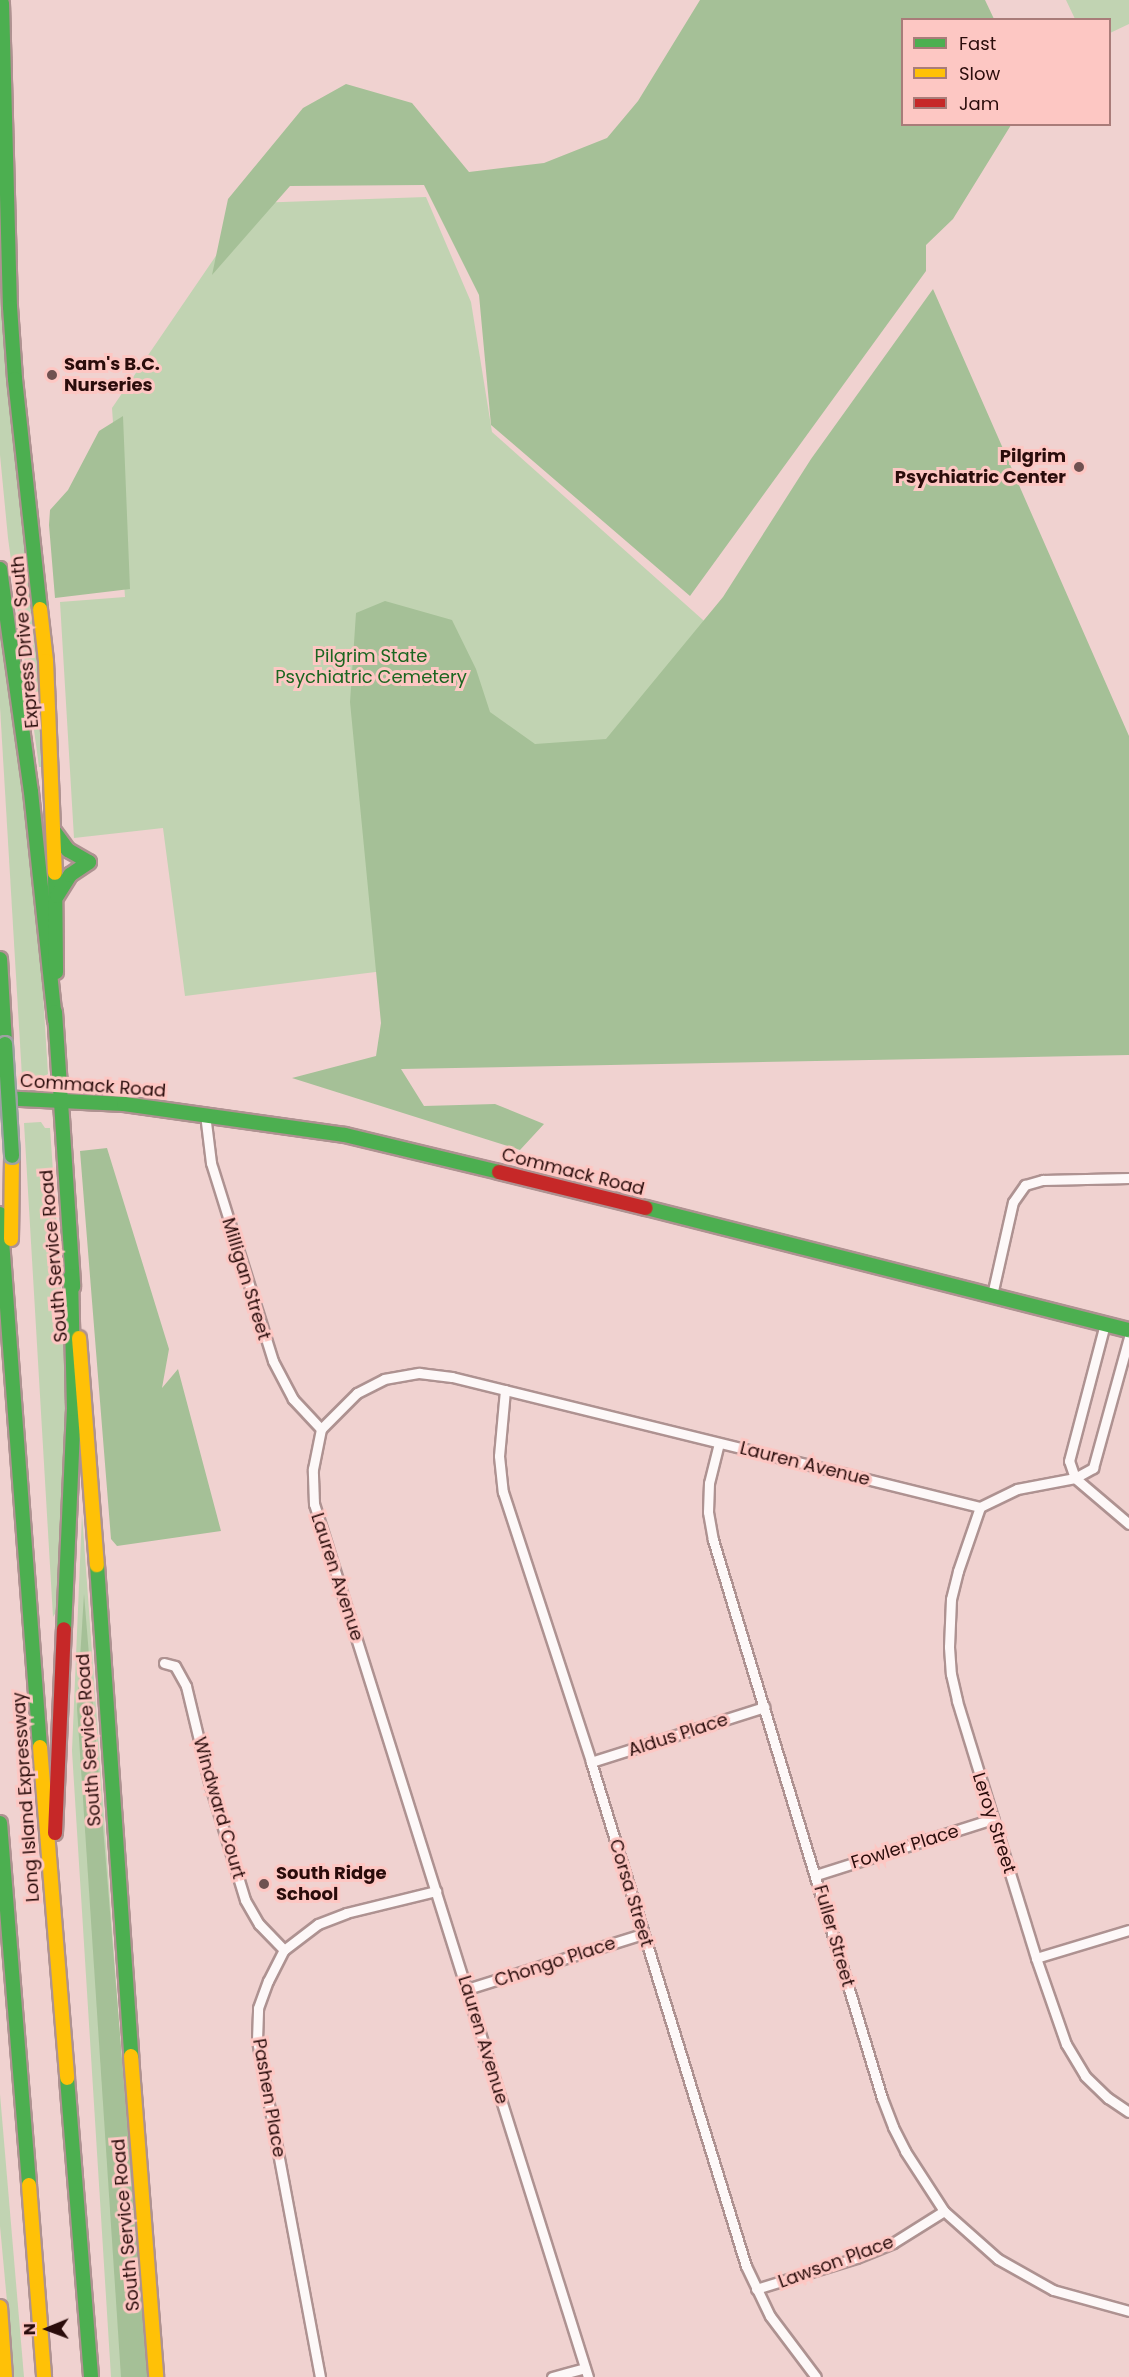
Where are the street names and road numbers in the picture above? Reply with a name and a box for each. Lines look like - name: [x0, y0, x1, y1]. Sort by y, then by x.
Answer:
- street label: Express Drive South: [7, 555, 43, 729]
- street label: Commack Road: [19, 1070, 167, 1102]
- street label: Commack Road: [499, 1144, 647, 1200]
- street label: South Service Road: [36, 1169, 72, 1343]
- street label: Milligan Street: [217, 1215, 275, 1343]
- street label: Lauren Avenue: [738, 1437, 872, 1491]
- street label: Lauren Avenue: [306, 1510, 368, 1644]
- street label: South Service Road: [72, 1653, 106, 1827]
- street label: Long Island Expressway: [8, 1691, 44, 1903]
- street label: Aldus Place: [625, 1709, 731, 1761]
- street label: Windward Court: [188, 1735, 250, 1881]
- street label: Leroy Street: [968, 1770, 1020, 1876]
- street label: Fowler Place: [848, 1820, 962, 1874]
- street label: Corsa Street: [604, 1837, 658, 1949]
- street label: Fuller Street: [809, 1883, 859, 1989]
- street label: Chongo Place: [492, 1932, 618, 1992]
- street label: Lauren Avenue: [453, 1973, 513, 2107]
- street label: Pashen Place: [248, 2037, 290, 2159]
- street label: South Service Road: [108, 2138, 144, 2312]
- street label: Lawson Place: [775, 2231, 897, 2293]

